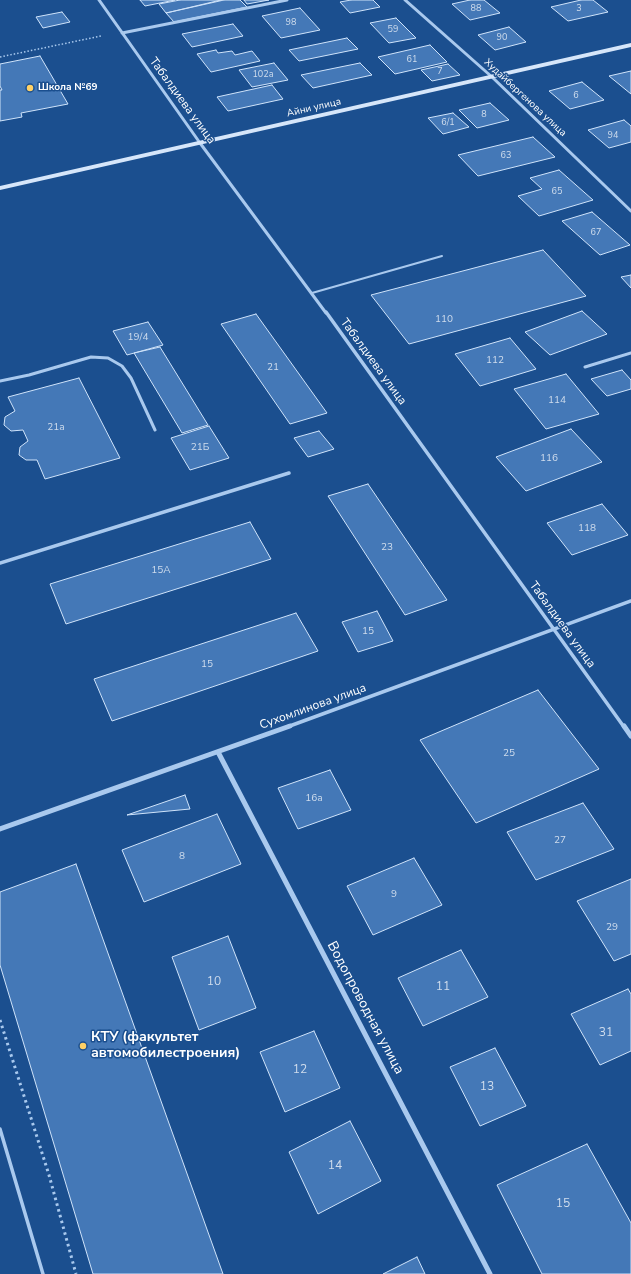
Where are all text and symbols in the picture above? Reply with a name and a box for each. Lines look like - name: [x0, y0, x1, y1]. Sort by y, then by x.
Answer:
- house number: 88: [471, 4, 481, 14]
- house number: 3: [576, 4, 582, 14]
- house number: 98: [286, 18, 296, 28]
- house number: 59: [388, 25, 398, 35]
- house number: 90: [497, 33, 507, 43]
- street label: Табалдиева улица: [146, 55, 218, 147]
- house number: 61: [407, 55, 417, 65]
- street label: Худайбергенова улица: [481, 57, 569, 139]
- house number: 7: [437, 67, 443, 77]
- house number: 102а: [252, 70, 274, 80]
- place label: Школа №69: [38, 82, 97, 94]
- marker: Школа №69: [25, 83, 35, 93]
- house number: 6: [573, 91, 579, 101]
- street label: Айни улица: [286, 96, 342, 120]
- house number: 8: [481, 110, 487, 120]
- house number: 6/1: [441, 118, 455, 128]
- house number: 94: [608, 131, 618, 141]
- house number: 63: [501, 151, 511, 161]
- house number: 65: [552, 187, 562, 197]
- house number: 67: [591, 228, 601, 238]
- house number: 110: [435, 314, 453, 326]
- street label: Табалдиева улица: [337, 316, 409, 408]
- house number: 19/4: [128, 332, 148, 344]
- house number: 112: [486, 355, 504, 367]
- house number: 21: [267, 362, 279, 374]
- house number: 114: [548, 395, 566, 407]
- house number: 21а: [47, 422, 65, 434]
- house number: 21Б: [191, 442, 209, 454]
- house number: 116: [540, 453, 558, 465]
- house number: 118: [578, 523, 596, 535]
- house number: 23: [381, 542, 393, 554]
- house number: 15А: [151, 565, 171, 577]
- street label: Табалдиева улица: [526, 579, 598, 671]
- house number: 15: [362, 626, 374, 638]
- house number: 15: [201, 659, 213, 671]
- street label: Сухомлинова улица: [258, 681, 368, 733]
- house number: 25: [503, 748, 515, 760]
- house number: 16а: [305, 793, 323, 805]
- house number: 27: [554, 835, 566, 847]
- house number: 8: [179, 851, 185, 863]
- house number: 9: [391, 889, 397, 901]
- house number: 29: [606, 922, 618, 934]
- street label: Водопроводная улица: [323, 939, 407, 1077]
- house number: 10: [207, 975, 221, 989]
- house number: 11: [436, 980, 450, 994]
- house number: 31: [599, 1026, 613, 1040]
- place label: КТУ (факультет автомобилестроения): [91, 1030, 240, 1062]
- marker: КТУ (факультет автомобилестроения): [78, 1041, 88, 1051]
- house number: 12: [293, 1063, 307, 1077]
- house number: 13: [480, 1080, 494, 1094]
- house number: 14: [328, 1159, 342, 1173]
- house number: 15: [556, 1197, 570, 1211]

